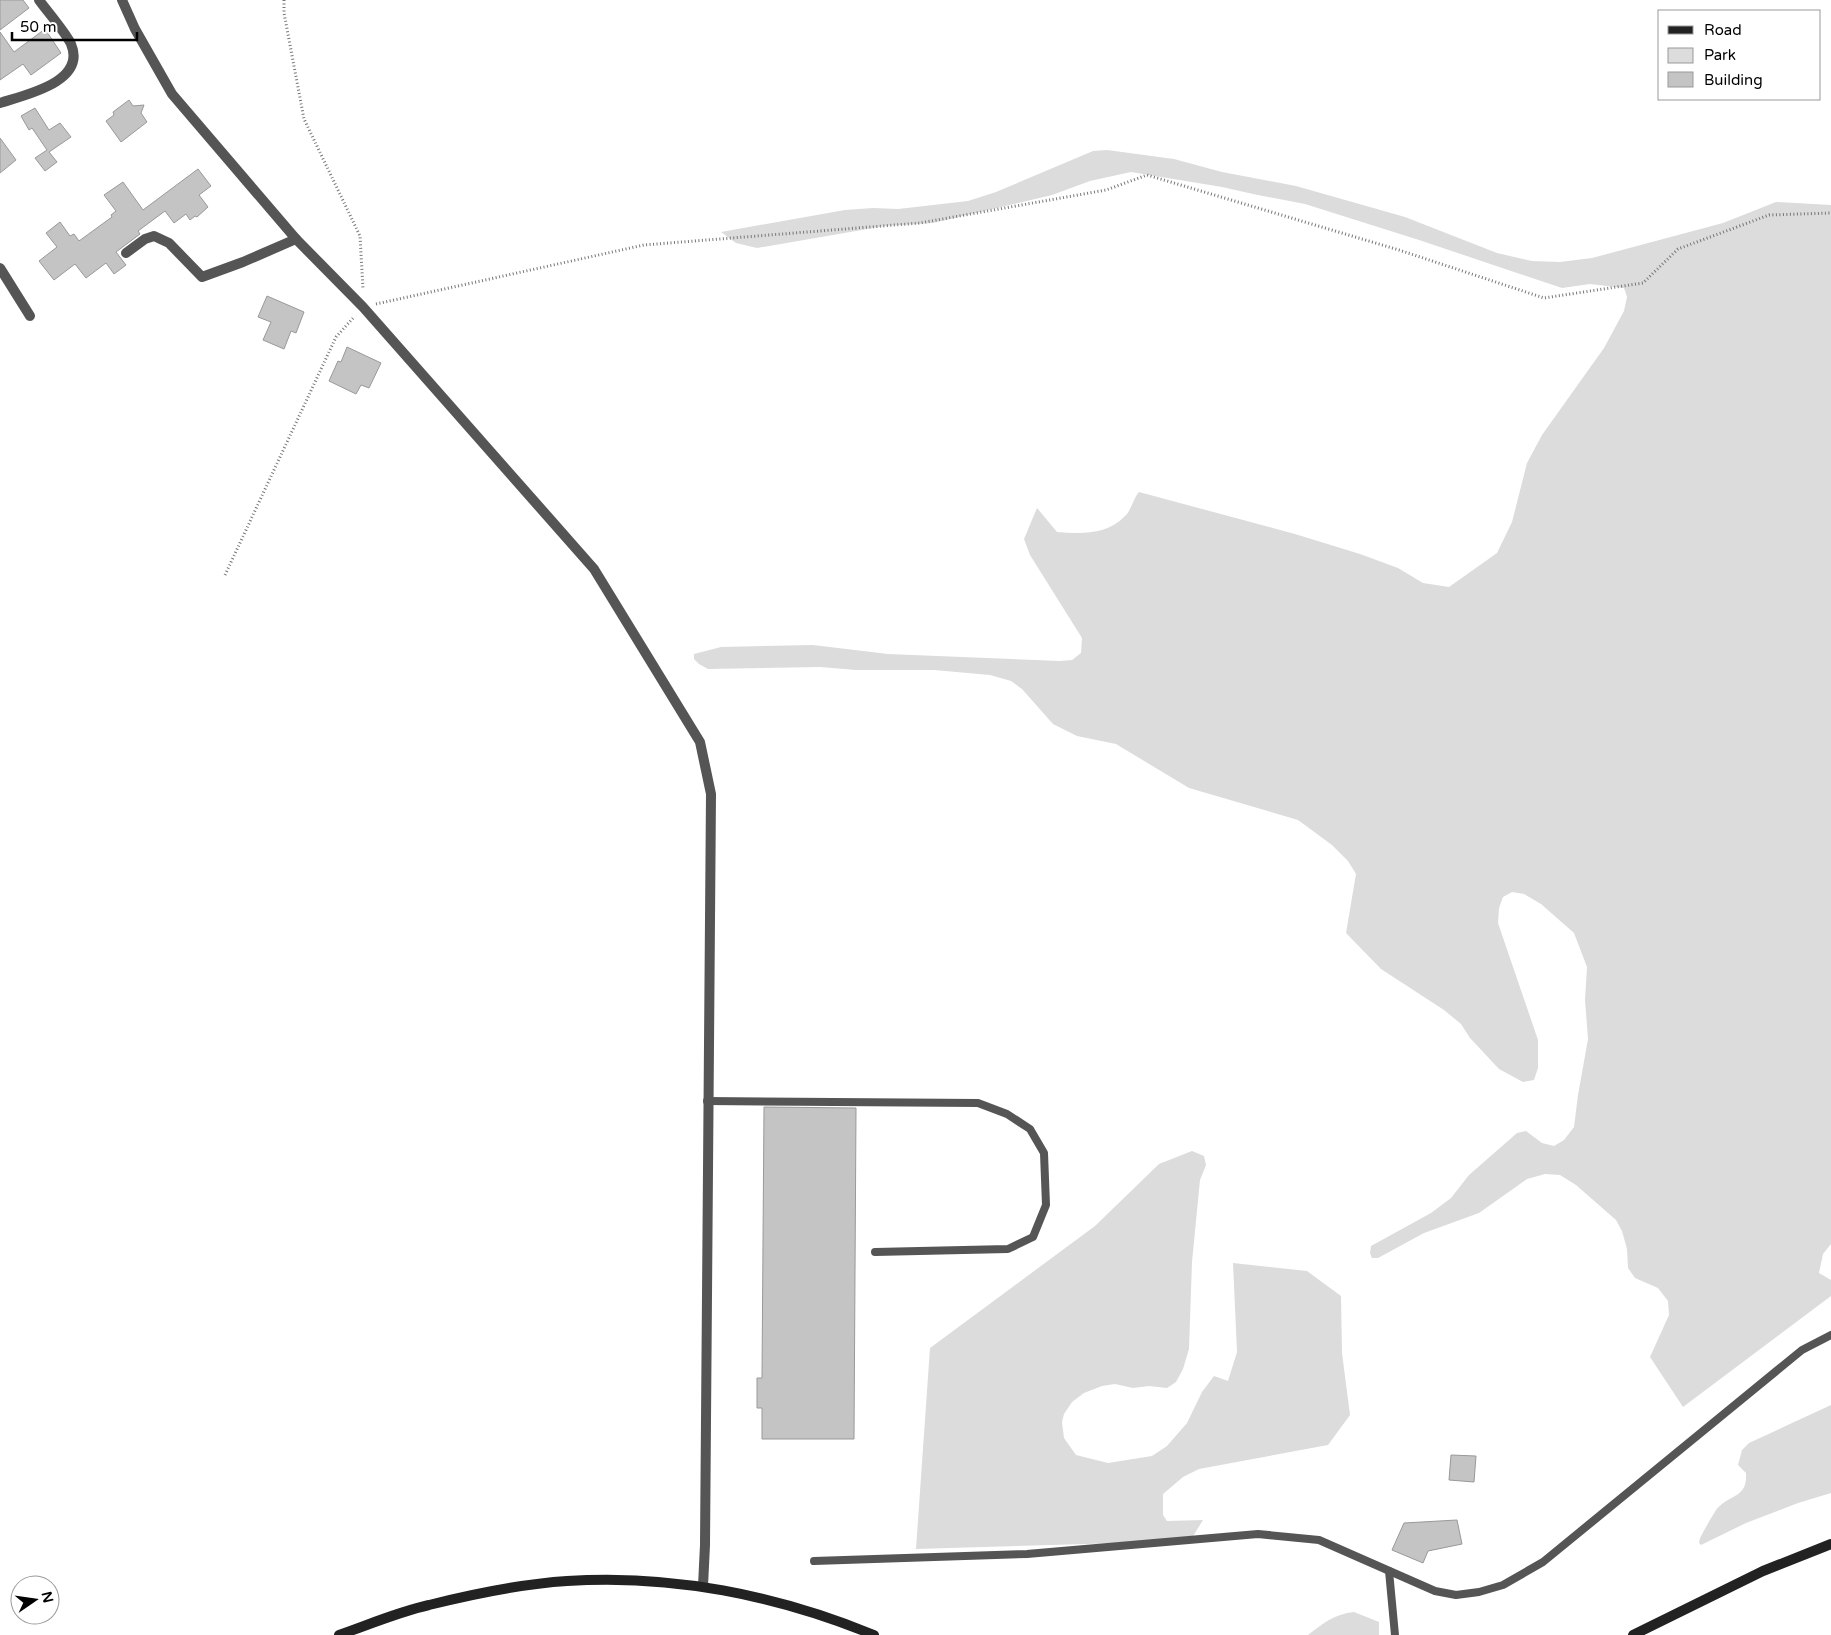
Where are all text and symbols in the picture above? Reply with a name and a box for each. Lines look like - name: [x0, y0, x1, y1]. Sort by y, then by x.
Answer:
- scale bar: [12, 10, 138, 42]
- legend: [1658, 10, 1821, 100]
- text: 50 m: [20, 18, 57, 36]
- text: Road: [1704, 21, 1742, 39]
- text: Park: [1704, 46, 1736, 64]
- text: Building: [1704, 71, 1763, 89]
- north arrow: [10, 1575, 60, 1625]
- text: N: [38, 1590, 57, 1605]

